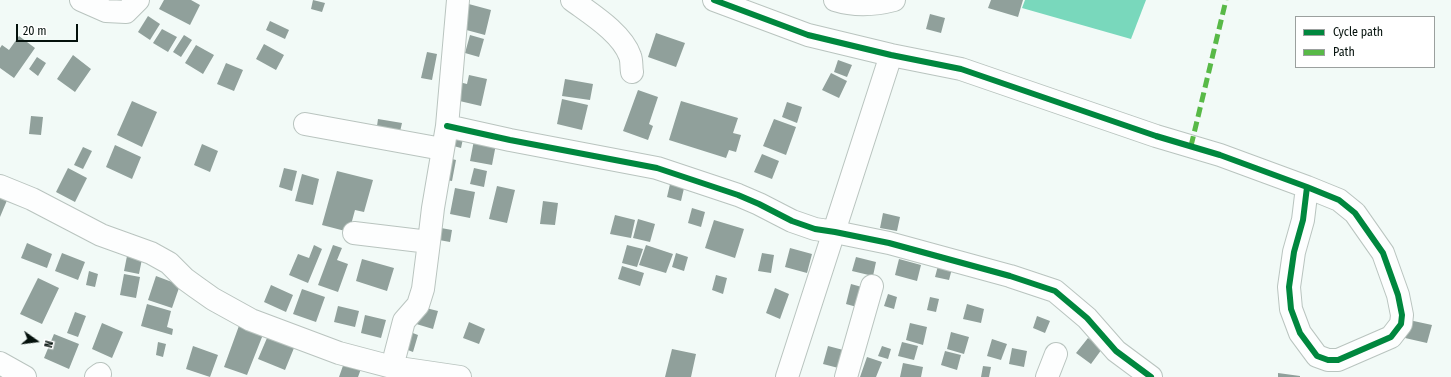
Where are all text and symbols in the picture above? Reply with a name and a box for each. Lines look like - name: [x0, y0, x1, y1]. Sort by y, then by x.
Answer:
- scale bar: [18, 16, 80, 42]
- legend: [1295, 16, 1435, 68]
- text: 20 m: [23, 24, 47, 38]
- text: Cycle path: [1333, 25, 1383, 39]
- text: Path: [1333, 45, 1355, 59]
- north arrow: [16, 321, 56, 361]
- text: N: [41, 339, 55, 349]

